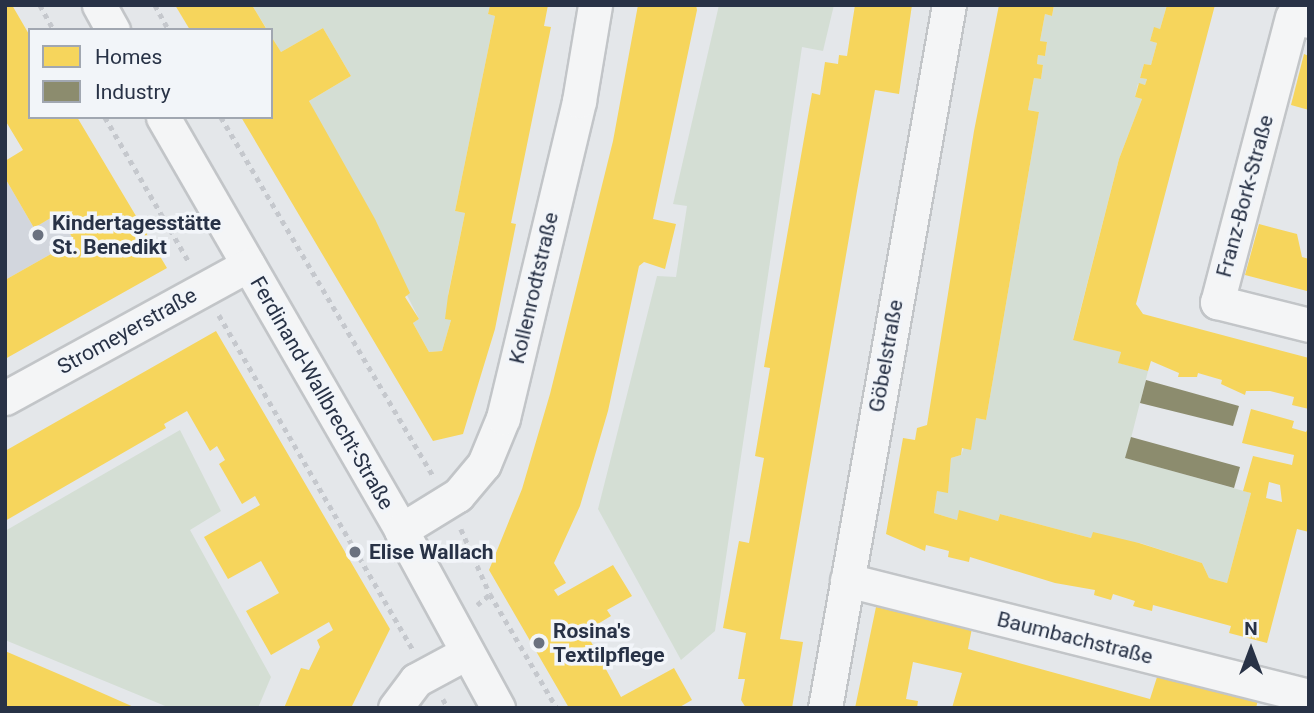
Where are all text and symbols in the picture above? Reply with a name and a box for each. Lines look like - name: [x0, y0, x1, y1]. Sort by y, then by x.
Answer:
- legend: [28, 28, 273, 119]
- text: Homes: [95, 45, 162, 69]
- text: Industry: [95, 80, 171, 104]
- street label: Franz-Bork-Straße: [1211, 112, 1279, 280]
- place label: Kindertagesstätte St. Benedikt: [52, 210, 221, 260]
- street label: Kollenrodtstraße: [504, 210, 564, 366]
- marker: Kindertagesstätte St. Benedikt: [30, 227, 46, 243]
- street label: Ferdinand-Wallbrecht-Straße: [245, 272, 399, 514]
- street label: Stromeyerstraße: [53, 282, 201, 380]
- street label: Göbelstraße: [864, 298, 908, 414]
- place label: Elise Wallach: [369, 539, 494, 565]
- marker: Elise Wallach: [347, 544, 363, 560]
- street label: Baumbachstraße: [994, 606, 1156, 670]
- north arrow: [1216, 615, 1286, 685]
- text: N: [1244, 617, 1258, 640]
- place label: Rosina's Textilpflege: [553, 618, 665, 668]
- marker: Rosina's Textilpflege: [531, 635, 547, 651]

